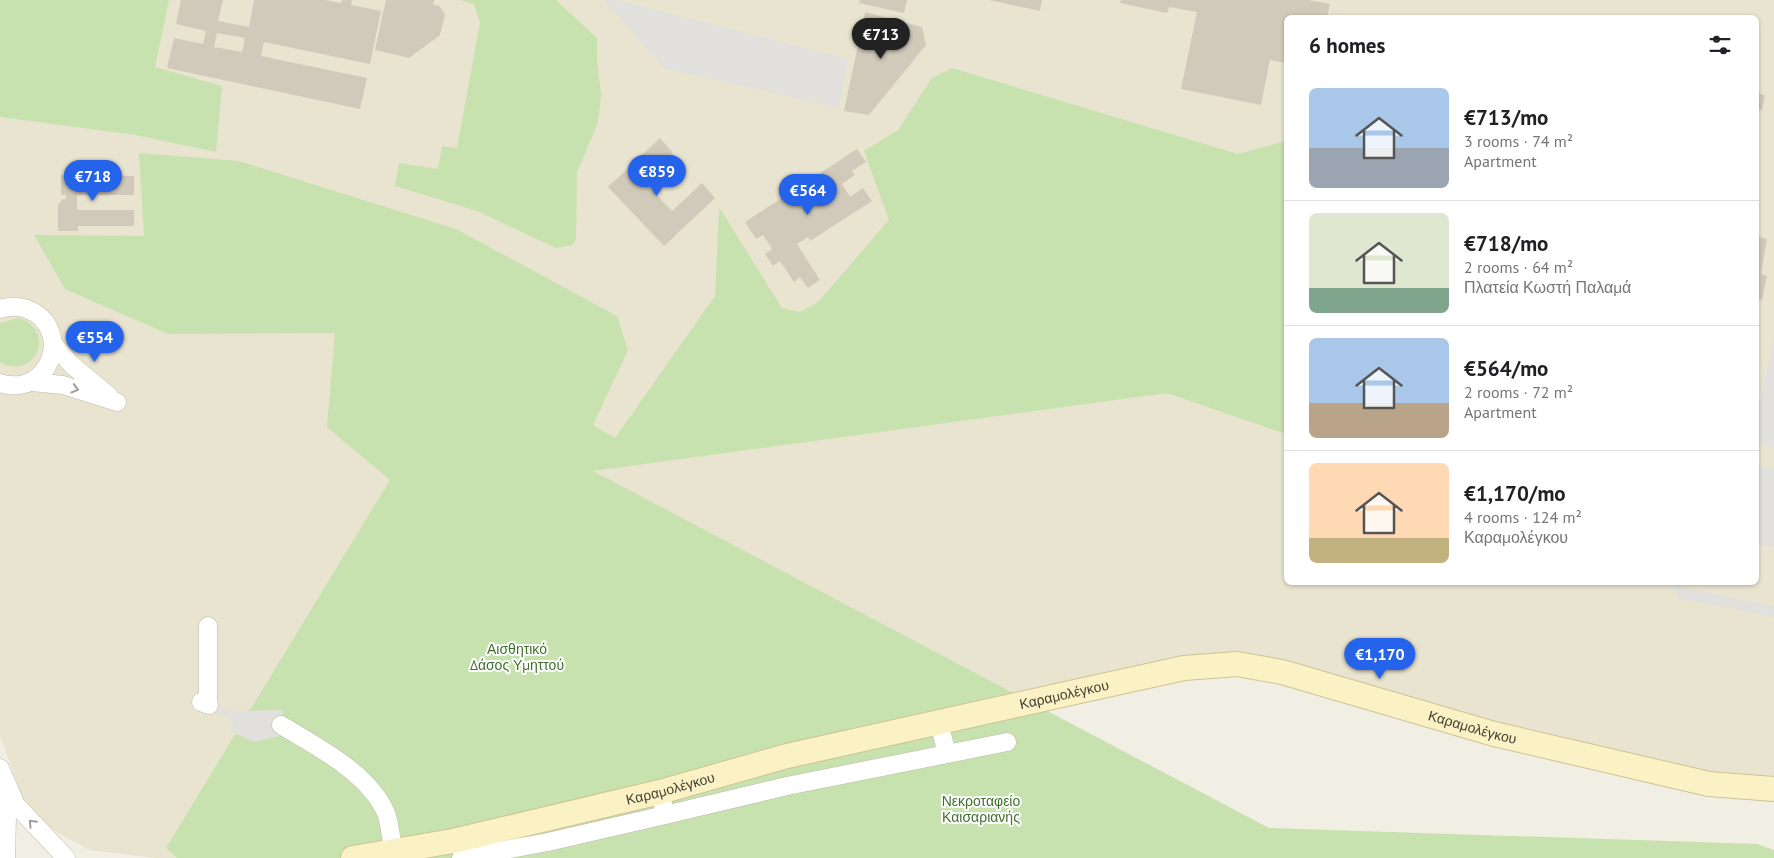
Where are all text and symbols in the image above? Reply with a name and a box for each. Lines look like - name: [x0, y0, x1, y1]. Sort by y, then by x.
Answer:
- pin: €713: [851, 18, 911, 60]
- text: €713: [863, 24, 899, 44]
- icon: filters: [1706, 31, 1734, 59]
- text: 6 homes: [1309, 32, 1385, 59]
- text: €713/mo: [1464, 104, 1548, 131]
- icon: home: [1349, 108, 1409, 168]
- text: 3 rooms · 74 m²: [1464, 131, 1573, 151]
- text: Apartment: [1464, 151, 1537, 171]
- pin: €859: [627, 154, 687, 197]
- pin: €718: [63, 160, 123, 202]
- text: €859: [639, 161, 675, 181]
- text: €718: [75, 166, 111, 186]
- pin: €564: [778, 174, 838, 216]
- text: €564: [790, 180, 826, 200]
- text: €718/mo: [1464, 230, 1548, 257]
- icon: home: [1349, 233, 1409, 293]
- text: 2 rooms · 64 m²: [1464, 257, 1573, 277]
- text: Πλατεία Κωστή Παλαμά: [1464, 277, 1631, 297]
- pin: €554: [65, 320, 125, 363]
- text: €554: [77, 327, 113, 347]
- text: €564/mo: [1464, 355, 1548, 382]
- icon: home: [1349, 358, 1409, 418]
- text: 2 rooms · 72 m²: [1464, 382, 1573, 402]
- one-way arrow: [71, 383, 79, 393]
- text: Apartment: [1464, 402, 1537, 422]
- text: €1,170/mo: [1464, 480, 1566, 507]
- icon: home: [1349, 483, 1409, 543]
- text: 4 rooms · 124 m²: [1464, 507, 1582, 527]
- text: Καραμολέγκου: [1464, 527, 1568, 547]
- pin: €1,170: [1339, 638, 1421, 680]
- park label: Αισθητικό Δάσος Υμηττού: [470, 640, 564, 674]
- text: €1,170: [1355, 644, 1405, 664]
- street label: Καραμολέγκου: [1018, 676, 1111, 713]
- street label: Καραμολέγκου: [1426, 706, 1518, 748]
- street label: Καραμολέγκου: [624, 768, 717, 809]
- park label: Νεκροταφείο Καισαριανής: [942, 792, 1020, 826]
- one-way arrow: [29, 820, 38, 829]

